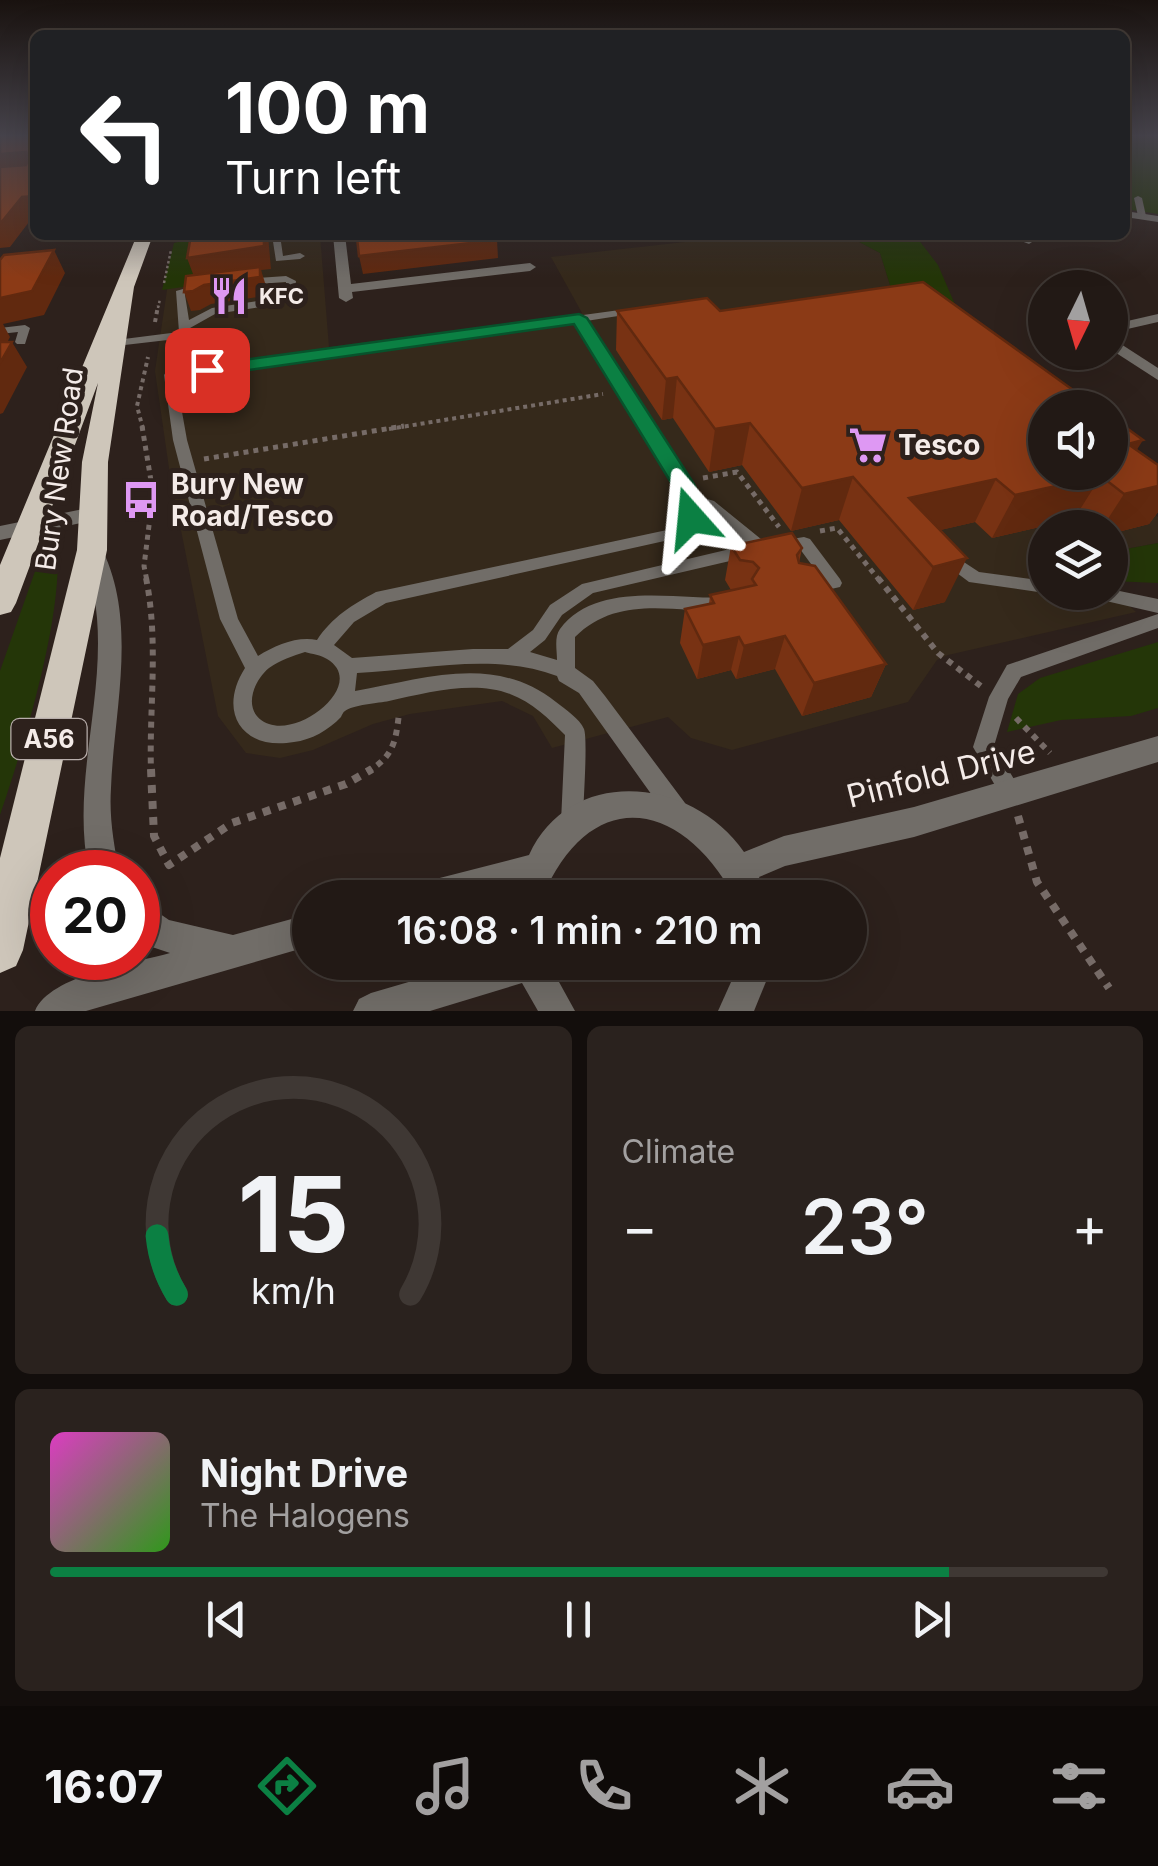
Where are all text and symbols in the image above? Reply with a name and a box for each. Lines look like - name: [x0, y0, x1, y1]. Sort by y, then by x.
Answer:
- text: 100 m: [225, 65, 430, 150]
- icon: left: [60, 70, 190, 200]
- text: Turn left: [225, 150, 401, 205]
- north arrow: [1028, 270, 1128, 370]
- map controls: [1028, 270, 1128, 610]
- restaurant icon: KFC: [208, 275, 250, 317]
- place label: KFC: [259, 283, 304, 309]
- pin: [165, 328, 250, 413]
- icon: arrive: [180, 343, 235, 398]
- street label: Bury New Road: [28, 365, 90, 573]
- button: sound: [1028, 390, 1128, 490]
- supermarket icon: Tesco: [847, 424, 889, 466]
- place label: Tesco: [898, 428, 981, 462]
- position arrow: [639, 466, 743, 570]
- place label: Bury New Road/Tesco: [171, 467, 334, 533]
- bus stop icon: Bury New Road/Tesco: [120, 479, 162, 521]
- button: layers: [1028, 510, 1128, 610]
- road number: A56: [12, 719, 86, 759]
- street label: Pinfold Drive: [843, 731, 1039, 816]
- speed limit sign: 20: [30, 850, 160, 980]
- text: 16:08 · 1 min · 210 m: [396, 907, 763, 953]
- text: Climate: [622, 1132, 735, 1171]
- text: 15: [238, 1151, 349, 1277]
- text: 23°: [801, 1181, 929, 1272]
- text: −: [622, 1194, 658, 1260]
- text: +: [1072, 1194, 1108, 1260]
- text: km/h: [251, 1269, 336, 1313]
- text: Night Drive: [200, 1450, 408, 1496]
- text: The Halogens: [200, 1496, 410, 1535]
- icon: previous: [199, 1592, 254, 1647]
- icon: pause: [551, 1592, 606, 1647]
- icon: next: [904, 1592, 959, 1647]
- icon: directions: [252, 1751, 322, 1821]
- icon: music: [410, 1751, 480, 1821]
- icon: phone: [569, 1751, 639, 1821]
- icon: climate: [727, 1751, 797, 1821]
- icon: car: [885, 1751, 955, 1821]
- icon: filters: [1044, 1751, 1114, 1821]
- text: 16:07: [44, 1759, 163, 1814]

